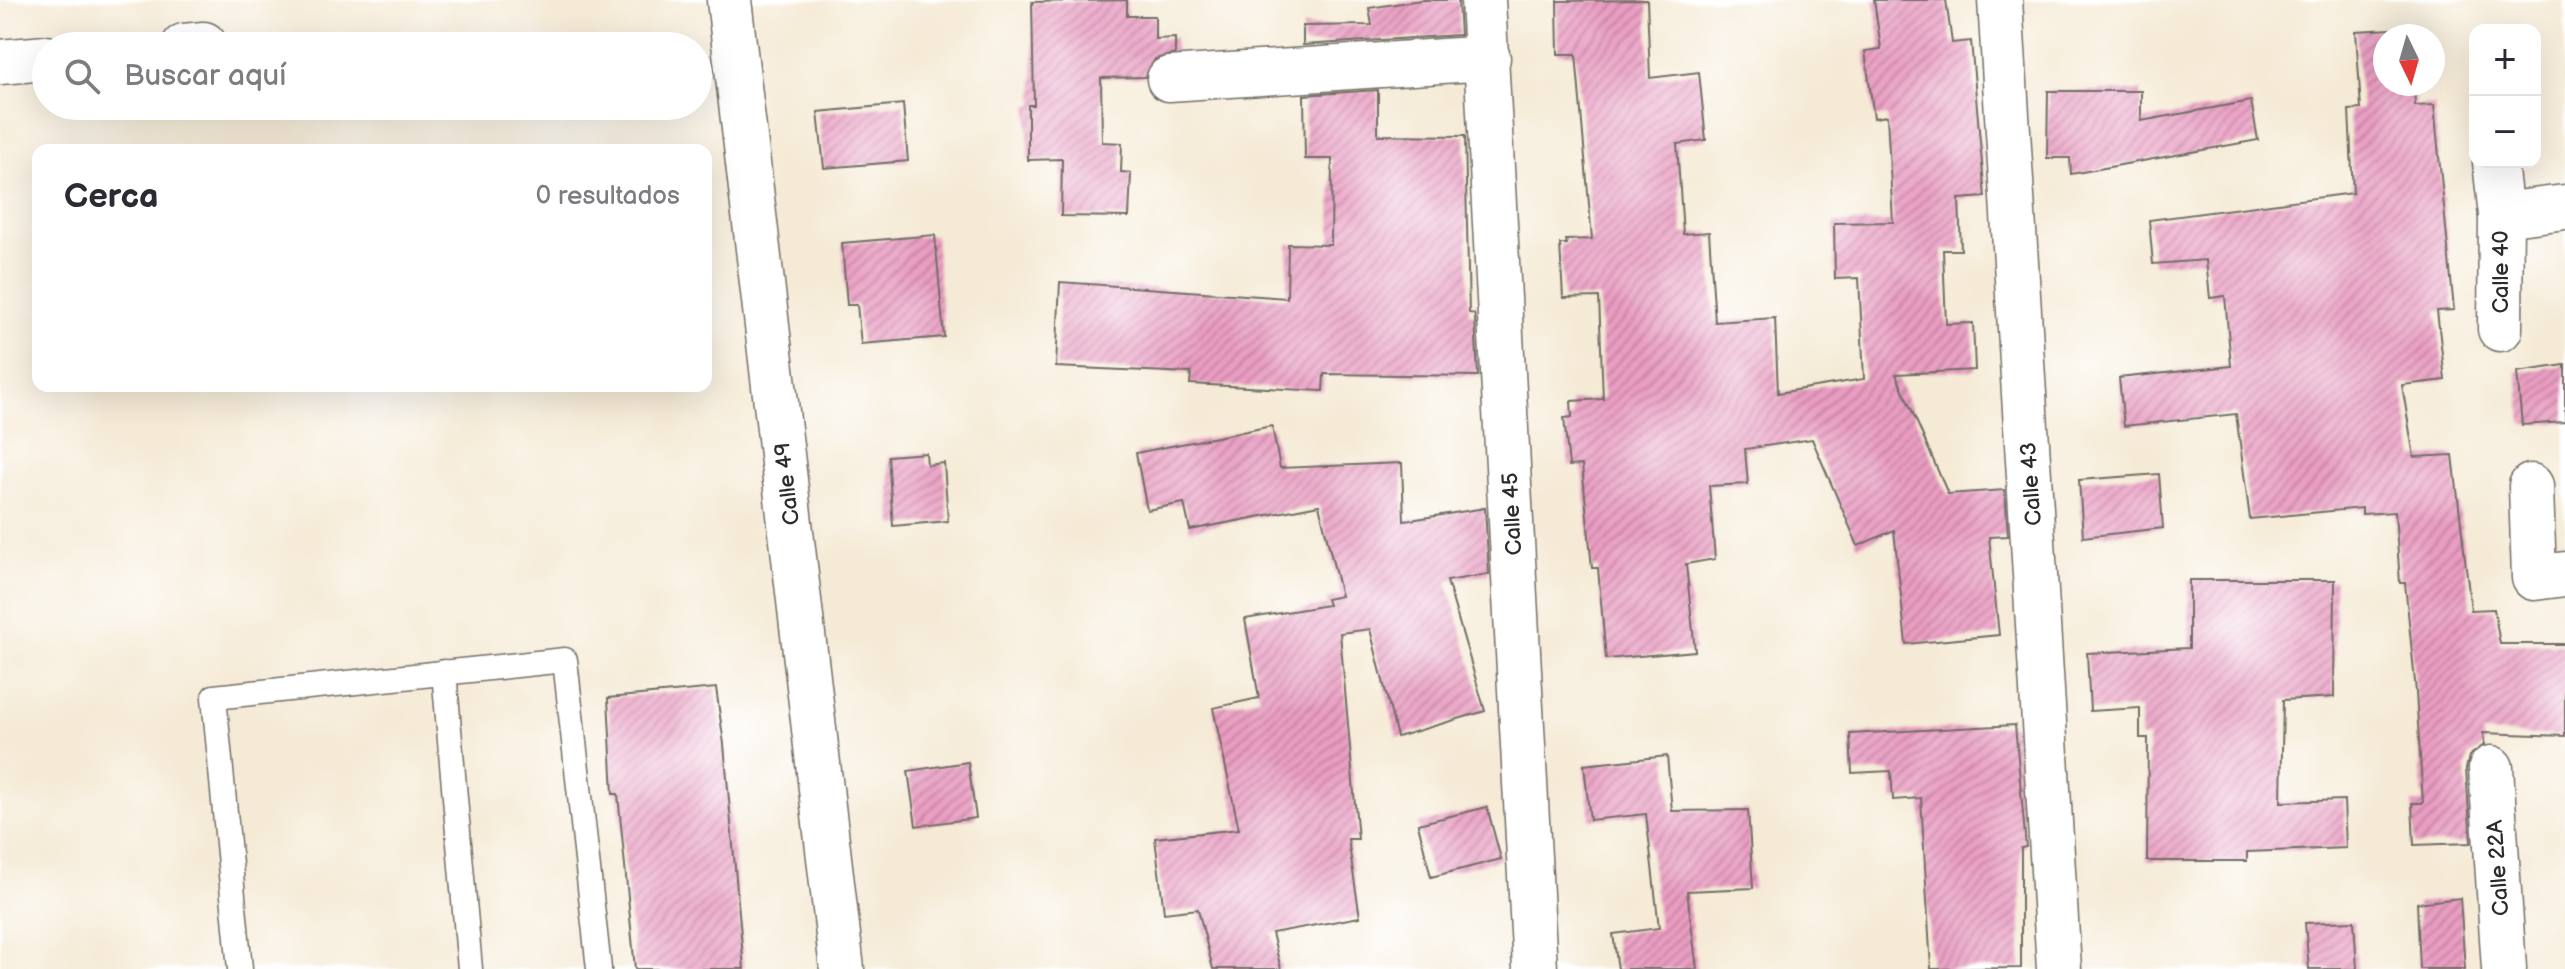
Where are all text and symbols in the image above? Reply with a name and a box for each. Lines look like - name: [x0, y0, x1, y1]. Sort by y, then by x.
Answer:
- north arrow: [2373, 24, 2445, 96]
- map controls: [2469, 24, 2541, 168]
- button: +: [2469, 24, 2541, 96]
- search box: [32, 32, 712, 120]
- icon: search: [60, 54, 104, 98]
- text: Buscar aquí: [124, 58, 286, 94]
- button: −: [2469, 96, 2541, 168]
- text: Cerca: [64, 176, 159, 217]
- text: 0 resultados: [536, 181, 680, 212]
- street label: Calle 40: [2488, 230, 2515, 314]
- street label: Calle 49: [769, 441, 806, 527]
- street label: Calle 43: [2015, 441, 2048, 527]
- street label: Calle 45: [1497, 472, 1528, 556]
- street label: Calle 22A: [2482, 818, 2515, 917]

